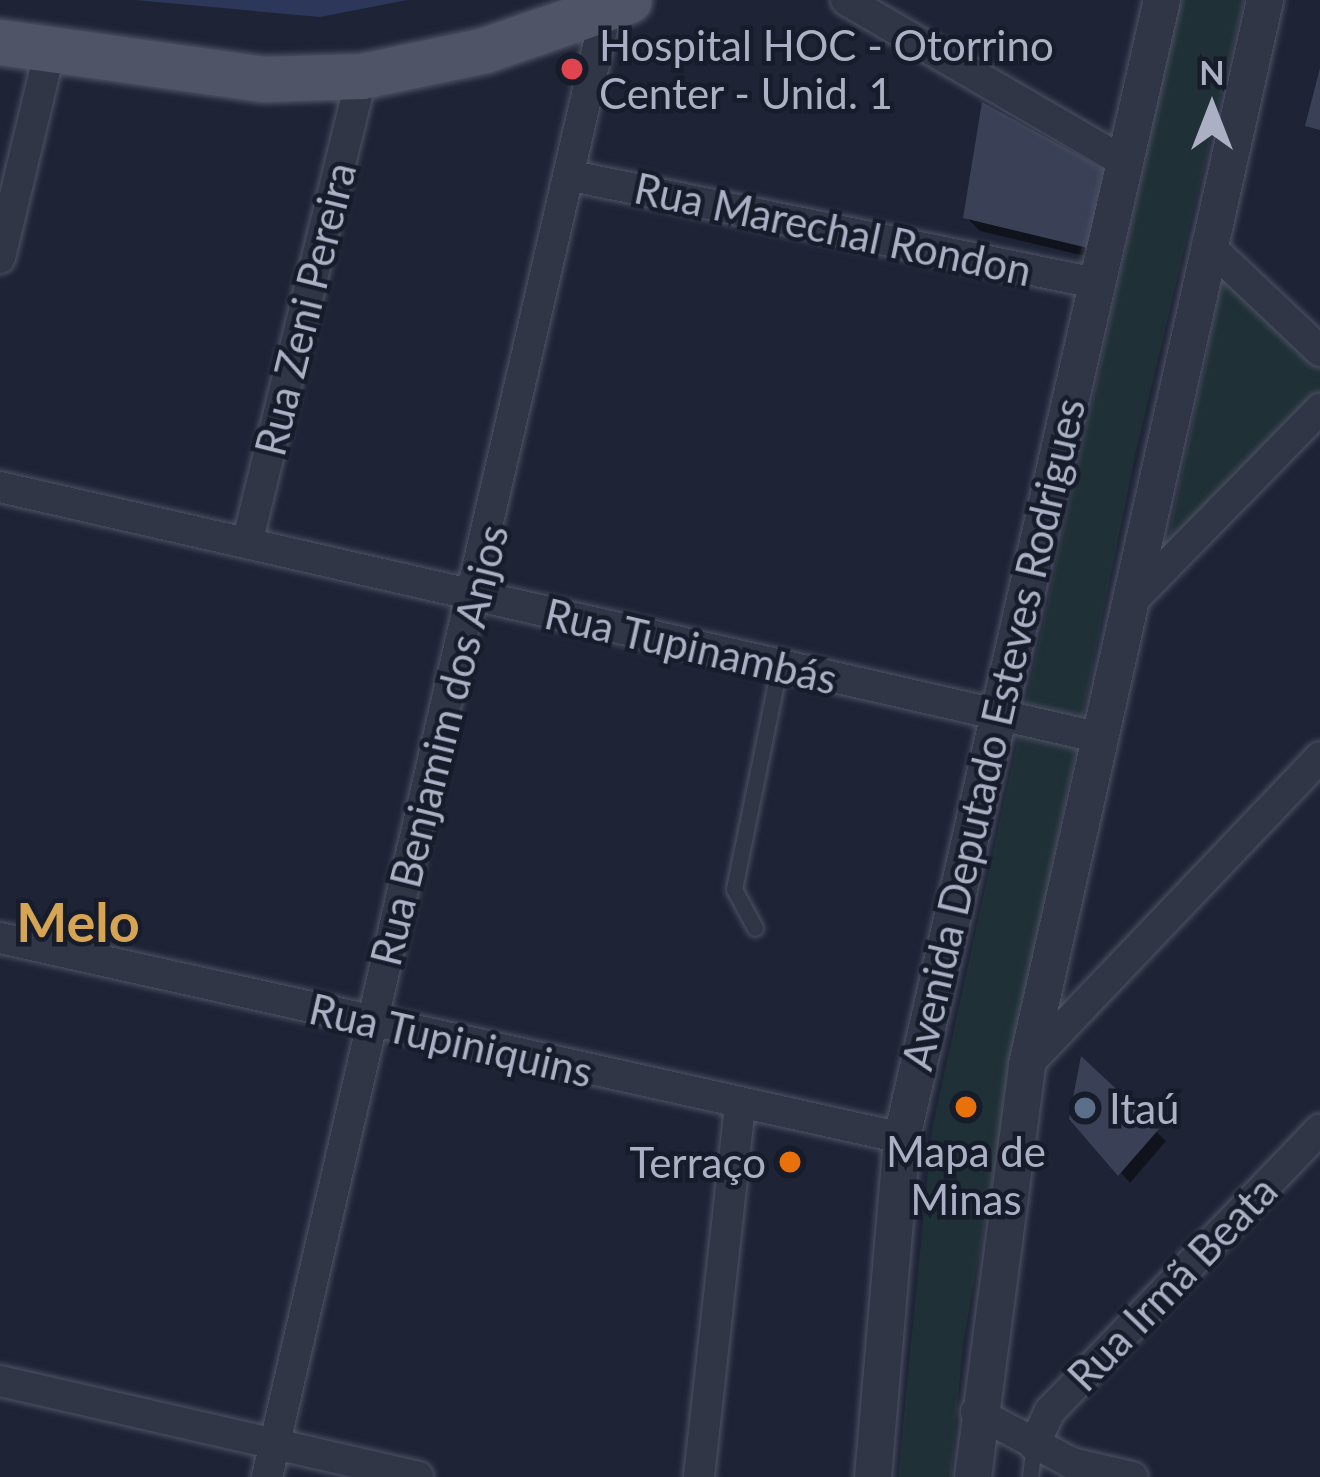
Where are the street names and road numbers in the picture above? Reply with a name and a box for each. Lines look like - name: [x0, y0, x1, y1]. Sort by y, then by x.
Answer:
- street label: Rua Zeni Pereira: [244, 157, 366, 461]
- street label: Rua Marechal Rondon: [630, 162, 1036, 296]
- street label: Avenida Deputado Esteves Rodrigues: [891, 393, 1095, 1075]
- street label: Rua Benjamim dos Anjos: [360, 519, 518, 971]
- street label: Rua Tupinambás: [539, 588, 843, 704]
- street label: Rua Tupiniquins: [304, 983, 598, 1097]
- street label: Rua Irmã Beata: [1057, 1165, 1287, 1401]

